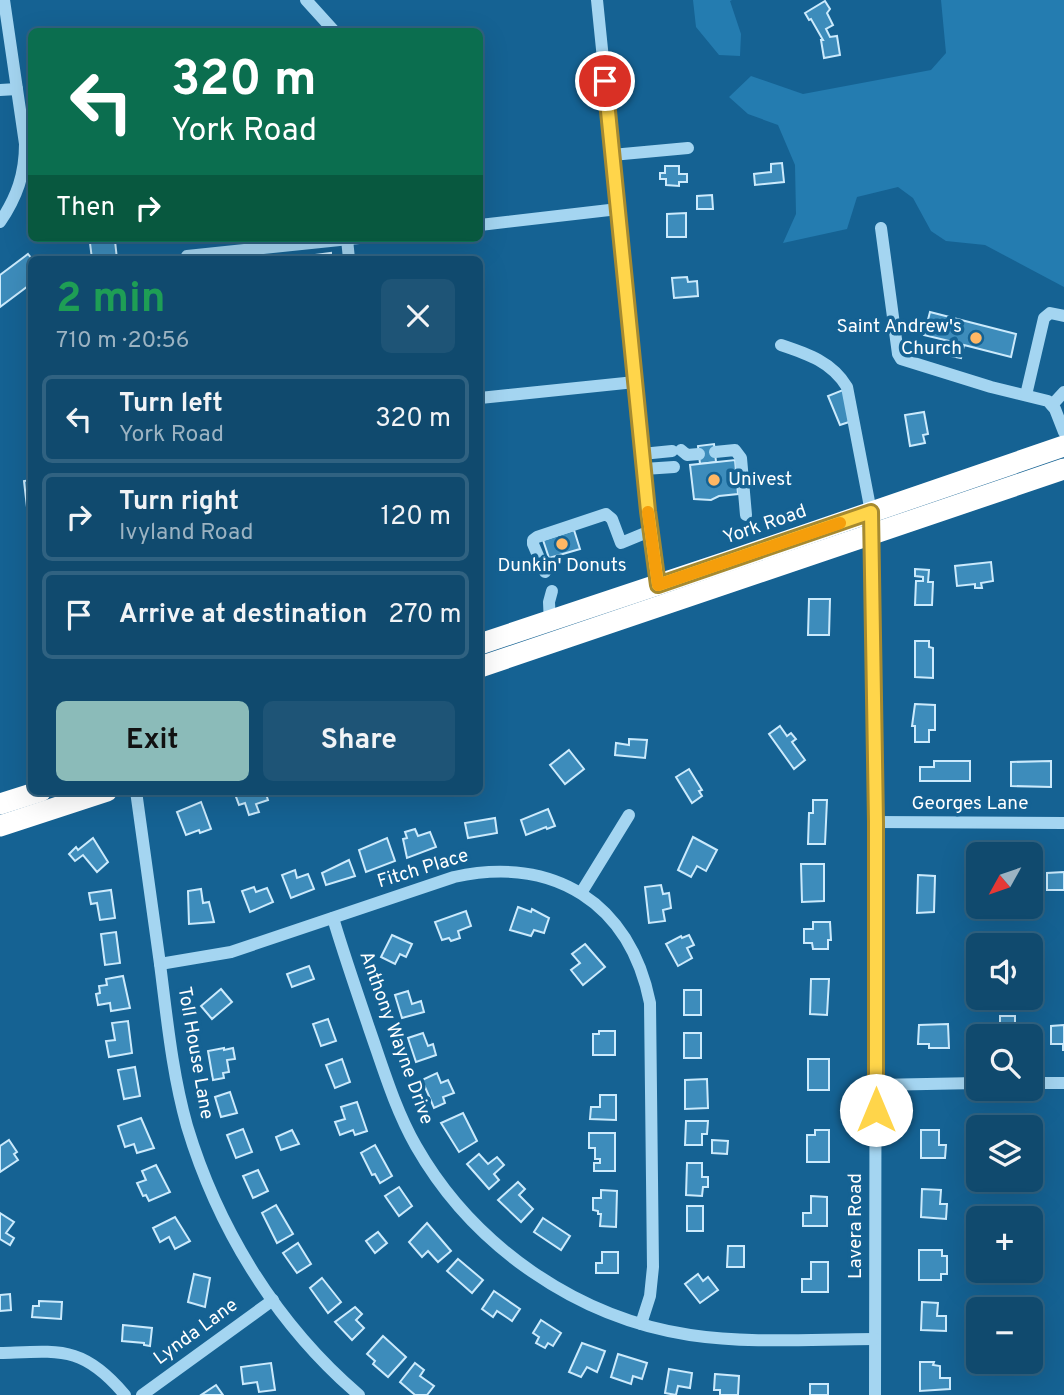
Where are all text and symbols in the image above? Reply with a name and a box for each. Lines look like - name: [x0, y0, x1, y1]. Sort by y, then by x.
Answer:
- text: 320 m: [171, 51, 317, 113]
- pin: [575, 51, 635, 111]
- icon: left: [56, 56, 147, 147]
- icon: arrive: [586, 62, 624, 100]
- text: York Road: [171, 112, 317, 152]
- icon: right: [129, 189, 167, 227]
- text: Then: [56, 192, 115, 225]
- text: 2 min: [56, 274, 166, 327]
- button: close: [381, 279, 455, 353]
- place label: Saint Andrew's Church: [836, 315, 962, 361]
- text: 710 m · 20:56: [56, 327, 189, 356]
- marker: Saint Andrew's Church: [968, 330, 984, 346]
- text: Turn left: [119, 388, 223, 421]
- icon: left: [60, 400, 98, 438]
- text: 320 m: [375, 403, 451, 436]
- text: York Road: [119, 421, 224, 450]
- place label: Univest: [728, 468, 792, 492]
- marker: Univest: [706, 472, 722, 488]
- text: Turn right: [119, 486, 239, 519]
- icon: right: [60, 498, 98, 536]
- street label: York Road: [720, 500, 810, 550]
- text: 120 m: [381, 501, 451, 534]
- text: Ivyland Road: [119, 519, 253, 548]
- marker: Dunkin' Donuts: [554, 536, 570, 552]
- place label: Dunkin' Donuts: [497, 554, 627, 578]
- icon: arrive: [60, 596, 98, 634]
- text: Arrive at destination: [119, 599, 367, 632]
- text: 270 m: [388, 599, 462, 632]
- button: Exit: [56, 701, 249, 781]
- button: Share: [263, 701, 455, 781]
- street label: Georges Lane: [911, 792, 1029, 816]
- north arrow: [966, 842, 1043, 919]
- map controls: [966, 842, 1043, 1374]
- street label: Fitch Place: [374, 844, 472, 894]
- button: sound: [966, 933, 1043, 1010]
- street label: Anthony Wayne Drive: [353, 948, 439, 1128]
- street label: Toll House Lane: [172, 985, 218, 1121]
- button: search: [966, 1024, 1043, 1101]
- position arrow: [839, 1073, 913, 1147]
- button: layers: [966, 1115, 1043, 1192]
- street label: Lavera Road: [844, 1173, 868, 1279]
- button: +: [966, 1206, 1043, 1283]
- street label: Lynda Lane: [149, 1293, 243, 1371]
- button: −: [966, 1297, 1043, 1374]

